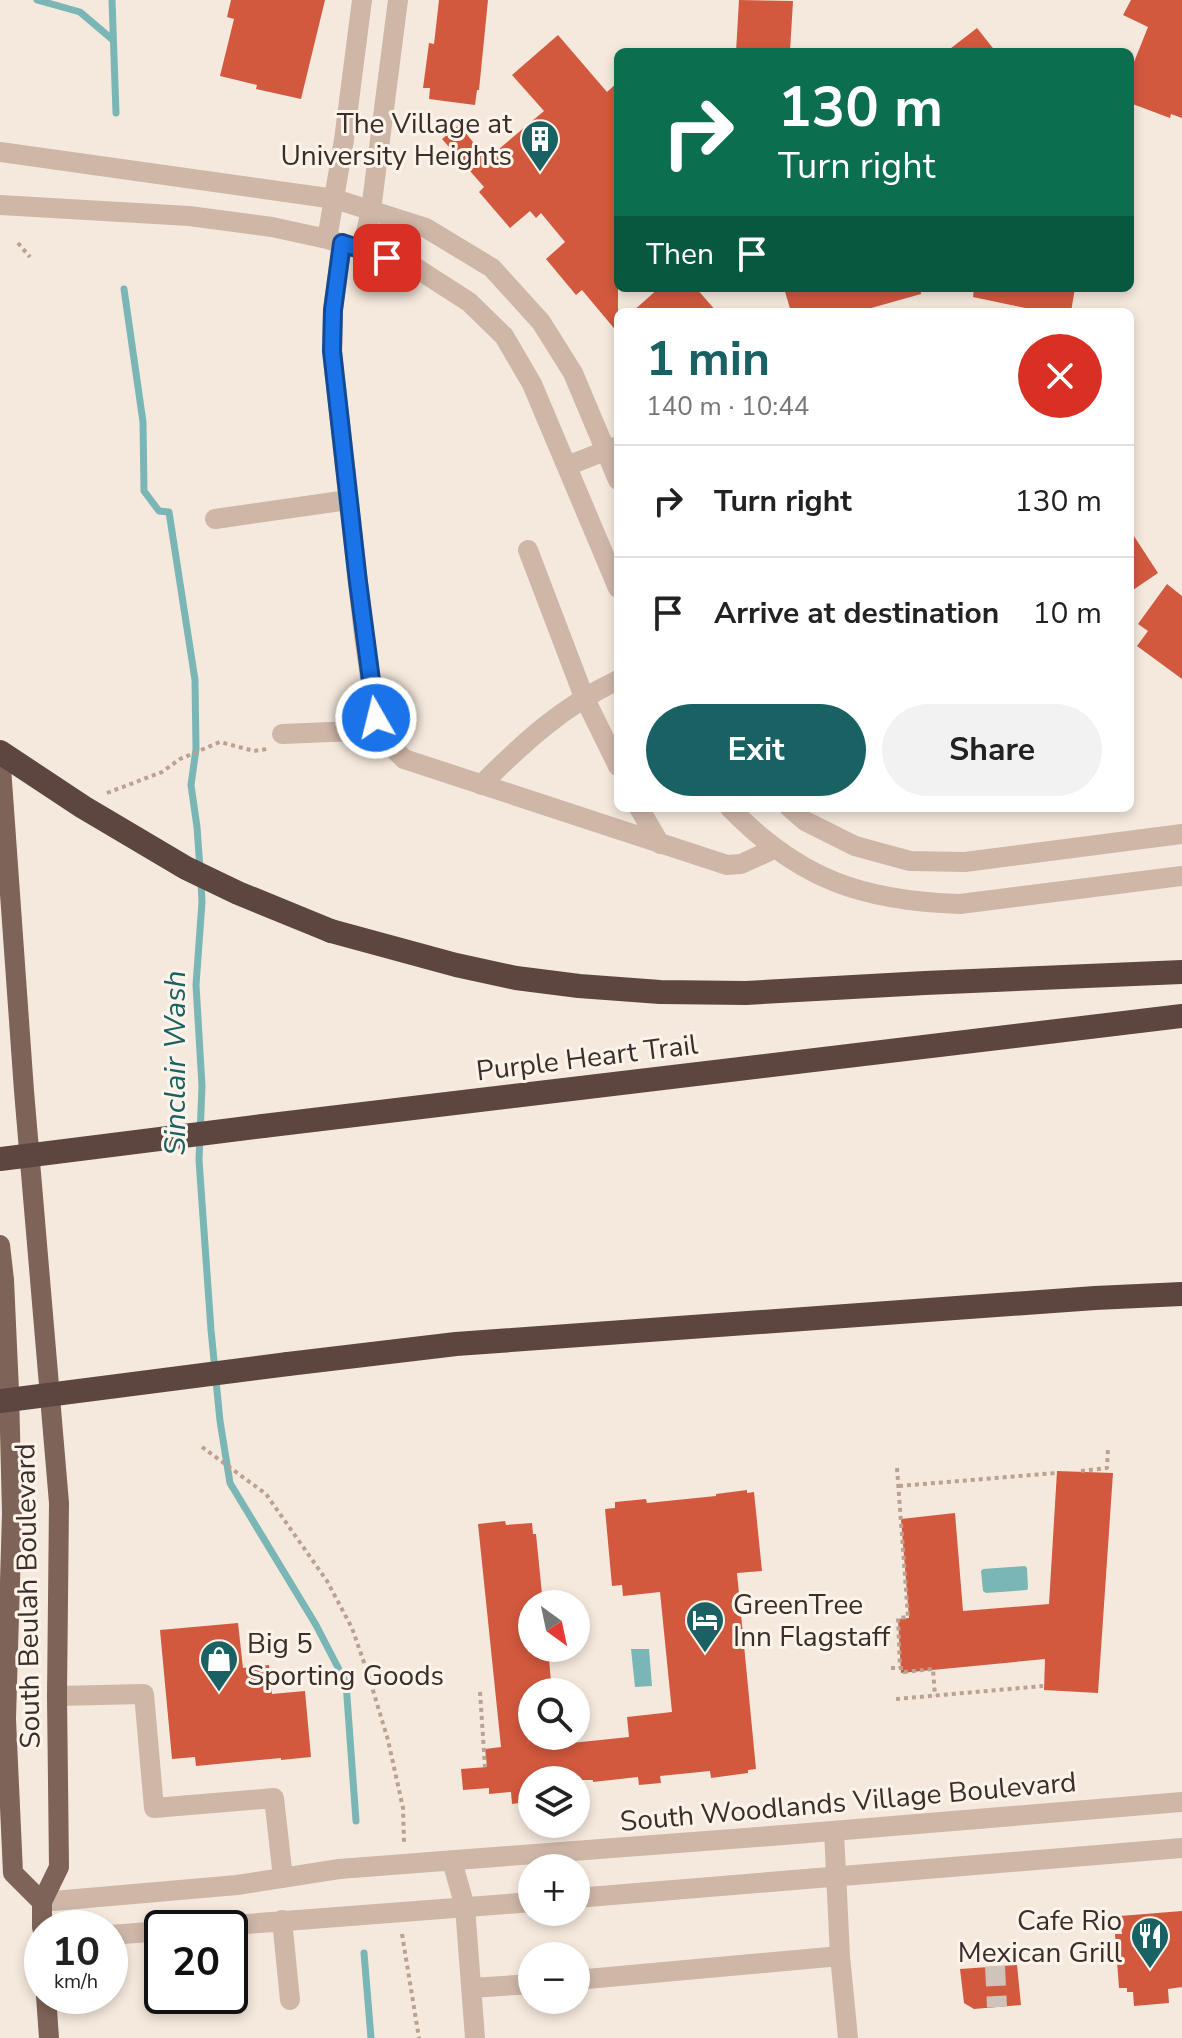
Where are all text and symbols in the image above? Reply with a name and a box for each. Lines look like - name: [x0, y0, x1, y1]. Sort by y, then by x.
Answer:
- text: 130 m: [778, 69, 943, 146]
- icon: right: [646, 80, 750, 184]
- place label: The Village at University Heights: [280, 105, 512, 175]
- building icon: The Village at University Heights: [519, 118, 561, 173]
- text: Turn right: [778, 142, 935, 191]
- pin: [353, 224, 421, 292]
- icon: arrive: [730, 232, 774, 276]
- text: Then: [646, 234, 714, 275]
- icon: arrive: [365, 236, 409, 280]
- text: 1 min: [646, 326, 770, 392]
- button: close: [1018, 334, 1102, 418]
- text: 140 m · 10:44: [646, 389, 809, 424]
- icon: right: [646, 479, 690, 523]
- text: Turn right: [714, 481, 852, 522]
- text: 130 m: [1015, 481, 1102, 522]
- icon: arrive: [646, 591, 690, 635]
- text: Arrive at destination: [714, 593, 999, 634]
- text: 10 m: [1033, 593, 1102, 634]
- position arrow: [334, 676, 418, 760]
- button: Exit: [646, 704, 866, 796]
- button: Share: [882, 704, 1102, 796]
- water label: Sinclair Wash: [155, 970, 196, 1156]
- street label: Purple Heart Trail: [474, 1025, 701, 1090]
- street label: South Beulah Boulevard: [6, 1443, 50, 1749]
- place label: GreenTree Inn Flagstaff: [733, 1586, 891, 1656]
- north arrow: [518, 1590, 590, 1662]
- map controls: [518, 1590, 590, 2014]
- hotel icon: GreenTree Inn Flagstaff: [684, 1599, 726, 1654]
- place label: Big 5 Sporting Goods: [247, 1625, 444, 1695]
- shop icon: Big 5 Sporting Goods: [198, 1638, 240, 1693]
- button: search: [518, 1678, 590, 1750]
- street label: South Woodlands Village Boulevard: [618, 1763, 1078, 1841]
- button: layers: [518, 1766, 590, 1838]
- button: +: [518, 1854, 590, 1926]
- place label: Cafe Rio Mexican Grill: [958, 1902, 1123, 1972]
- speed limit sign: 20: [144, 1910, 248, 2014]
- restaurant icon: Cafe Rio Mexican Grill: [1129, 1915, 1171, 1970]
- text: 10: [52, 1925, 100, 1979]
- button: −: [518, 1942, 590, 2014]
- text: km/h: [54, 1968, 98, 1995]

